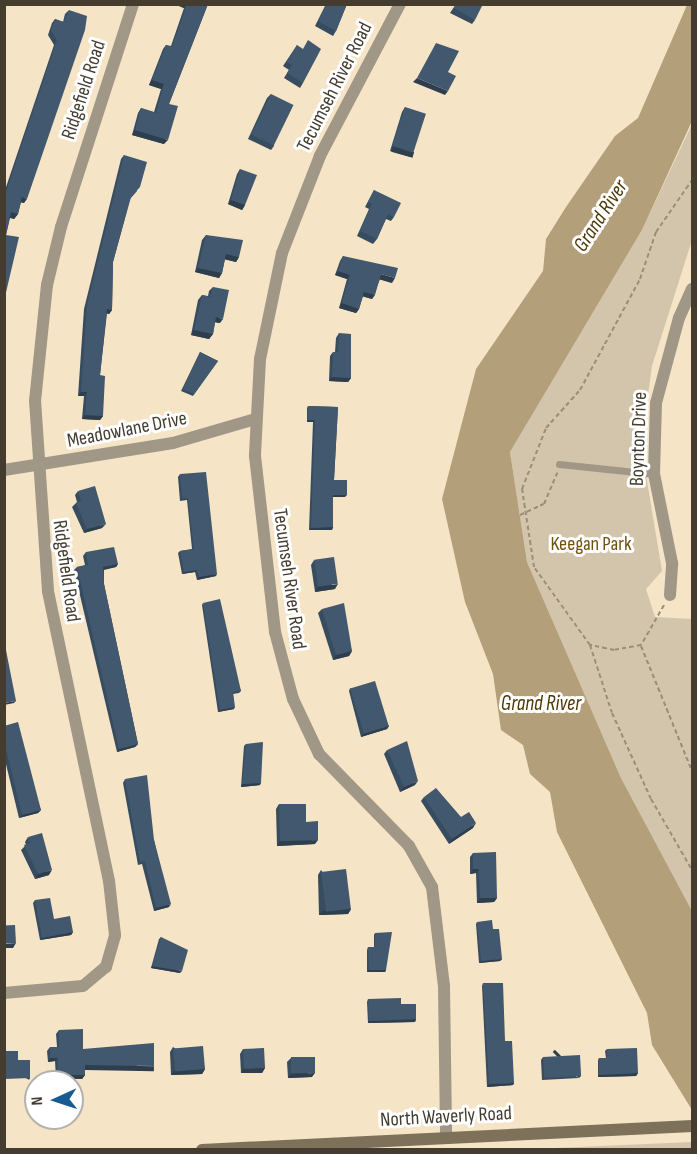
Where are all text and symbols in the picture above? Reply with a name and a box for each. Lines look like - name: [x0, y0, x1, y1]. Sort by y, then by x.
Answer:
- street label: Tecumseh River Road: [292, 18, 378, 156]
- street label: Ridgefield Road: [57, 38, 111, 142]
- water label: Grand River: [569, 175, 633, 257]
- street label: Boynton Drive: [625, 391, 653, 487]
- street label: Meadowlane Drive: [65, 407, 189, 453]
- street label: Tecumseh River Road: [267, 507, 311, 651]
- street label: Ridgefield Road: [47, 519, 85, 623]
- park label: Keegan Park: [550, 532, 632, 556]
- water label: Grand River: [501, 691, 581, 717]
- north arrow: [24, 1070, 84, 1130]
- text: N: [28, 1096, 47, 1106]
- street label: North Waverly Road: [380, 1102, 512, 1132]

